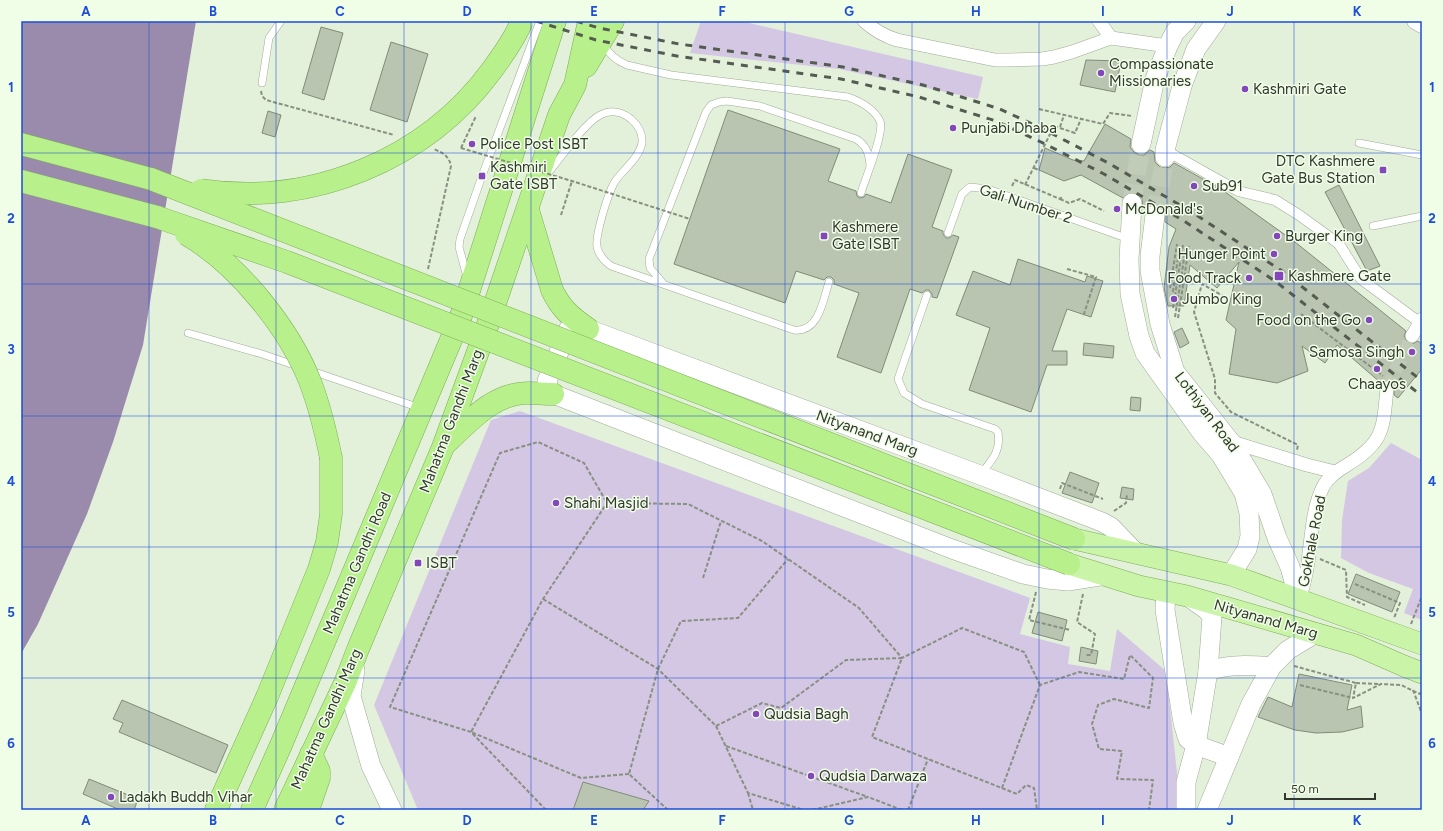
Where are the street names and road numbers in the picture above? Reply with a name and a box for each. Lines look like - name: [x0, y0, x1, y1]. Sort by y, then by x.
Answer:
- street label: Gali Number 2: [977, 181, 1075, 227]
- street label: Mahatma Gandhi Marg: [415, 347, 487, 495]
- street label: Lothiyan Road: [1171, 368, 1243, 456]
- street label: Nityanand Marg: [814, 406, 920, 460]
- street label: Mahatma Gandhi Road: [319, 489, 395, 637]
- street label: Gokhale Road: [1294, 494, 1330, 588]
- street label: Nityanand Marg: [1212, 596, 1320, 642]
- street label: Mahatma Gandhi Marg: [287, 646, 365, 792]

